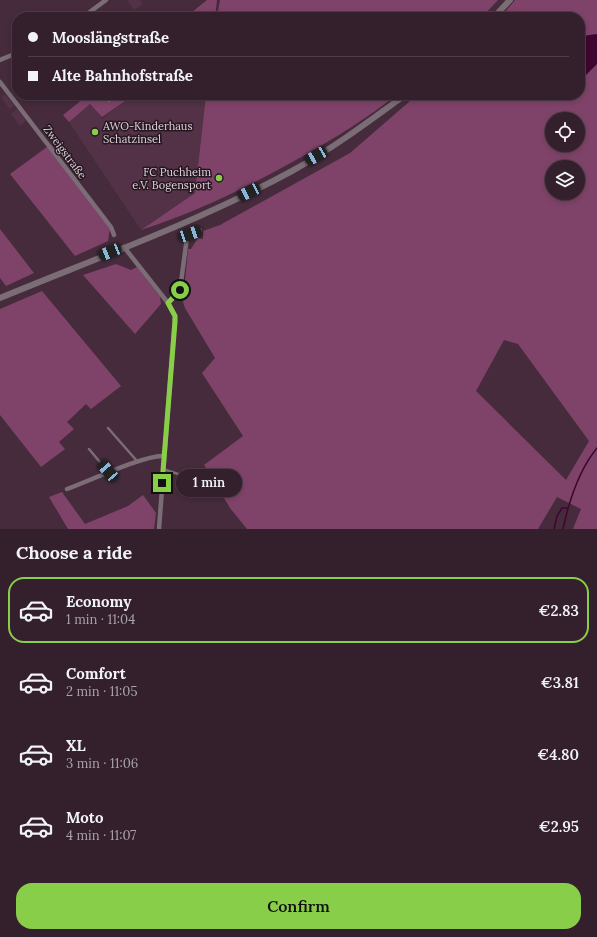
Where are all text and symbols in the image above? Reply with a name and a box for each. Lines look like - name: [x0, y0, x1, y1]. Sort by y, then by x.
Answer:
- text: Mooslängstraße: [52, 28, 169, 47]
- text: Alte Bahnhofstraße: [52, 66, 193, 85]
- map controls: [545, 112, 585, 200]
- button: locate: [545, 112, 585, 152]
- place label: AWO-Kinderhaus Schatzinsel: [102, 119, 193, 146]
- street label: Zweigstraße: [40, 122, 90, 182]
- marker: AWO-Kinderhaus Schatzinsel: [90, 127, 100, 137]
- car: [303, 145, 329, 167]
- button: layers: [545, 160, 585, 200]
- place label: FC Puchheim e.V. Bogensport: [132, 165, 212, 192]
- marker: FC Puchheim e.V. Bogensport: [214, 173, 224, 183]
- car: [236, 181, 262, 203]
- car: [177, 224, 203, 244]
- car: [97, 242, 123, 262]
- route start: [171, 281, 189, 299]
- car: [96, 458, 120, 484]
- callout: 1 min: [176, 469, 242, 497]
- route end: [153, 474, 171, 492]
- text: 1 min: [193, 474, 225, 491]
- text: Choose a ride: [16, 541, 132, 564]
- icon: car: [18, 592, 54, 628]
- text: Economy: [66, 592, 131, 611]
- text: €2.83: [539, 601, 579, 620]
- text: 1 min · 11:04: [66, 611, 135, 628]
- icon: car: [18, 664, 54, 700]
- text: Comfort: [66, 664, 126, 683]
- text: €3.81: [541, 673, 579, 692]
- text: 2 min · 11:05: [66, 683, 138, 700]
- icon: car: [18, 736, 54, 772]
- text: XL: [66, 736, 86, 755]
- text: €4.80: [537, 745, 579, 764]
- text: 3 min · 11:06: [66, 755, 138, 772]
- icon: car: [18, 808, 54, 844]
- text: Moto: [66, 808, 103, 827]
- text: €2.95: [539, 817, 579, 836]
- text: 4 min · 11:07: [66, 827, 136, 844]
- button: Confirm: [16, 883, 581, 929]

